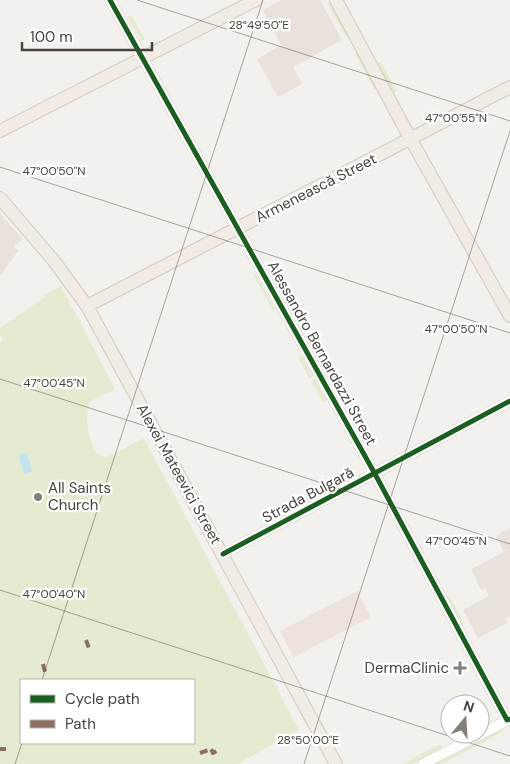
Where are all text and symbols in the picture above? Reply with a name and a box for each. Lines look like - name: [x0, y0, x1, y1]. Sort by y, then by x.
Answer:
- text: 28°49'50"E: [229, 17, 289, 33]
- scale bar: [22, 20, 152, 52]
- text: 100 m: [30, 27, 73, 47]
- text: 47°00'55"N: [425, 110, 487, 126]
- street label: Armenească Street: [252, 149, 380, 227]
- text: 47°00'50"N: [22, 163, 86, 179]
- street label: Alessandro Bernardazzi Street: [263, 257, 381, 449]
- text: 47°00'50"N: [424, 321, 488, 337]
- text: 47°00'45"N: [23, 375, 85, 391]
- street label: Alexei Mateevici Street: [132, 400, 226, 548]
- street label: Strada Bulgară: [259, 462, 357, 528]
- place label: All Saints Church: [48, 478, 111, 515]
- marker: All Saints Church: [32, 491, 44, 503]
- text: 47°00'45"N: [425, 533, 487, 549]
- text: 47°00'40"N: [23, 586, 85, 602]
- place label: DermaClinic: [365, 658, 449, 678]
- marker: DermaClinic: [453, 661, 467, 675]
- legend: [20, 679, 195, 744]
- text: Cycle path: [65, 689, 140, 709]
- north arrow: [440, 694, 490, 744]
- text: N: [461, 696, 477, 717]
- text: Path: [65, 714, 96, 734]
- text: 28°50'00"E: [277, 732, 339, 748]

